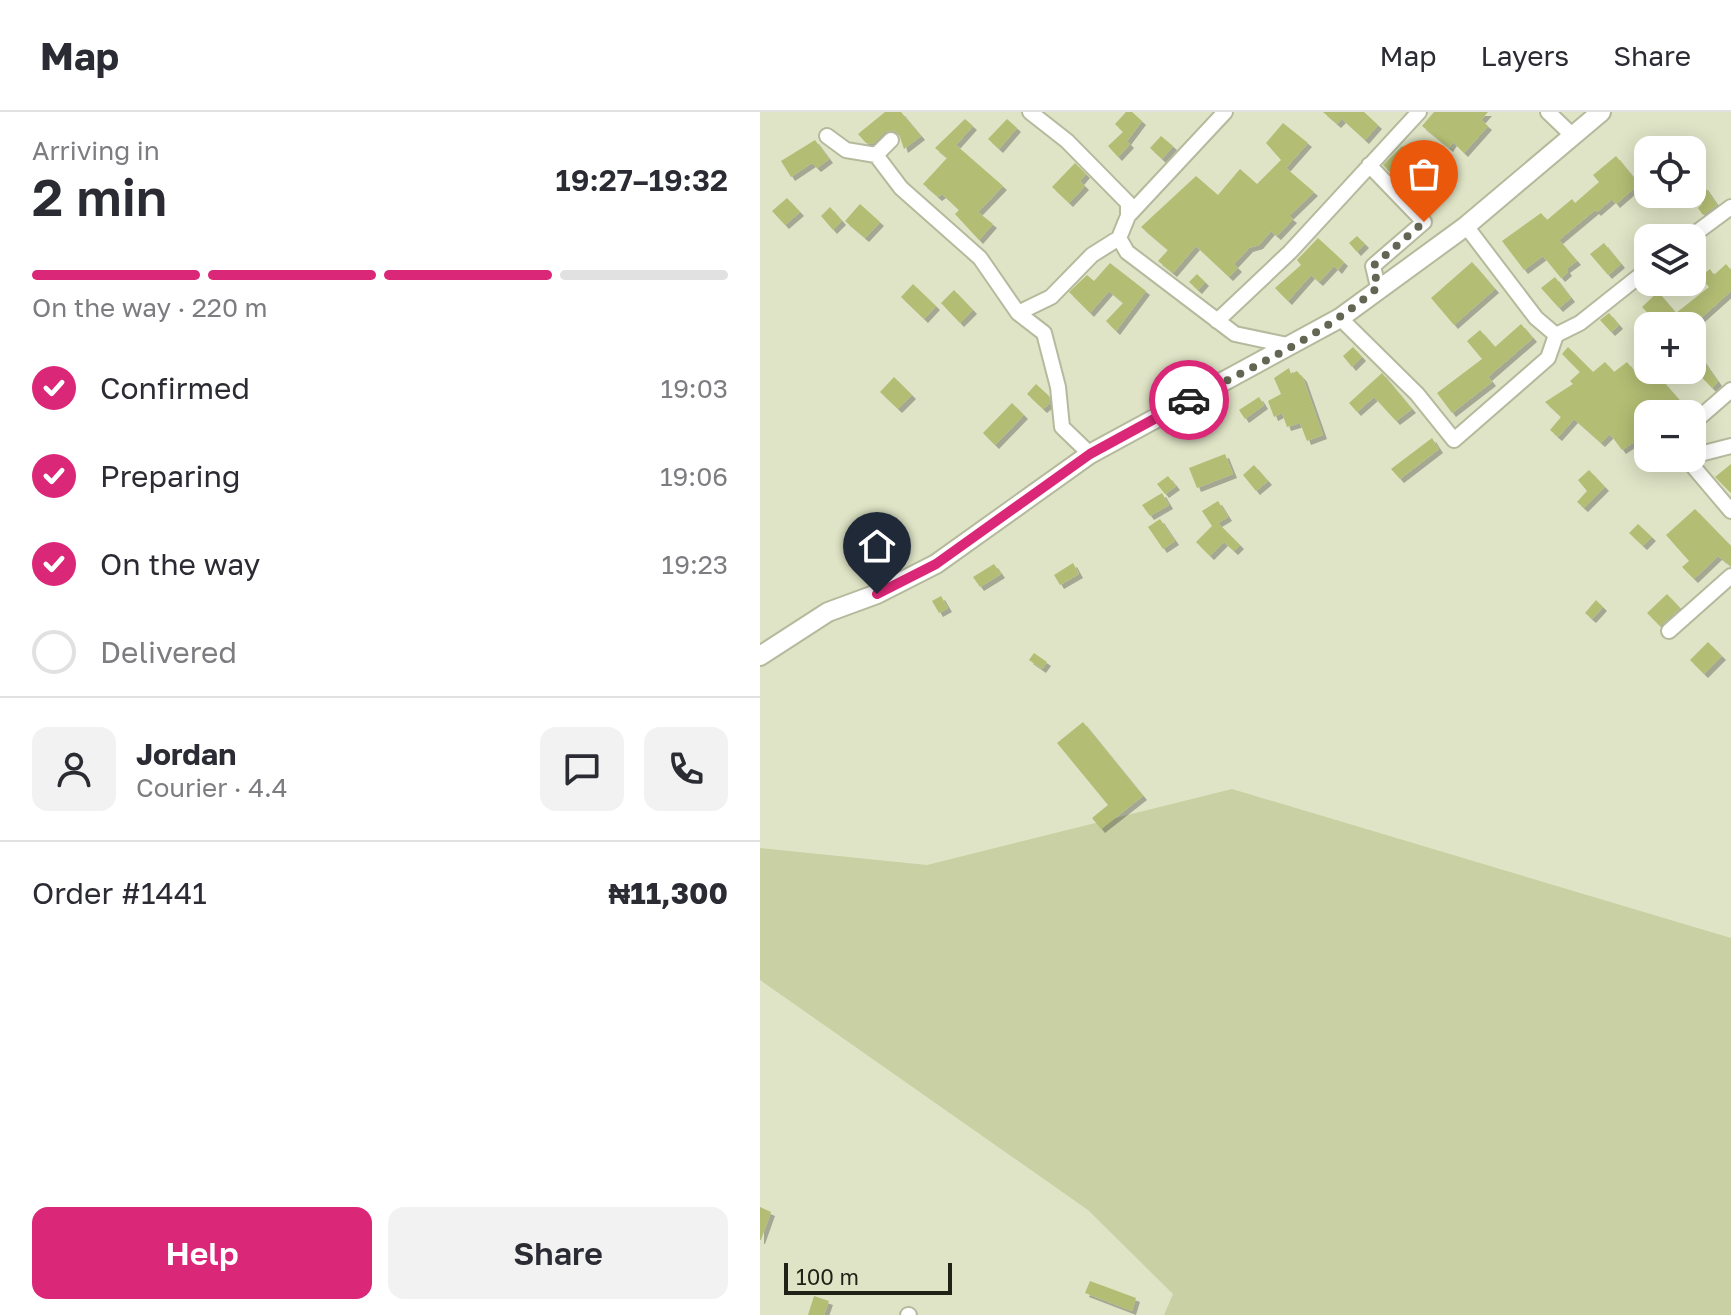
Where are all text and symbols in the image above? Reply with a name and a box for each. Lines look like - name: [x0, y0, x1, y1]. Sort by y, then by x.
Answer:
- text: Map: [40, 33, 119, 78]
- text: Map: [1379, 39, 1437, 72]
- text: Layers: [1481, 39, 1569, 72]
- text: Share: [1613, 39, 1691, 72]
- text: Arriving in: [32, 135, 160, 166]
- map controls: [1634, 136, 1706, 472]
- button: locate: [1634, 136, 1706, 208]
- pin: [1390, 140, 1458, 222]
- icon: bag: [1402, 152, 1446, 196]
- text: 19:27–19:32: [556, 162, 728, 198]
- text: 2 min: [32, 165, 167, 227]
- button: layers: [1634, 224, 1706, 296]
- text: On the way · 220 m: [32, 292, 268, 323]
- button: +: [1634, 312, 1706, 384]
- courier: [1149, 360, 1229, 440]
- icon: check: [32, 366, 76, 410]
- text: Confirmed: [100, 370, 250, 406]
- text: 19:03: [661, 373, 728, 404]
- icon: car: [1167, 378, 1211, 422]
- button: −: [1634, 400, 1706, 472]
- icon: check: [32, 454, 76, 498]
- text: Preparing: [100, 458, 241, 494]
- text: 19:06: [660, 461, 728, 492]
- pin: [843, 512, 911, 594]
- icon: home: [855, 524, 899, 568]
- icon: check: [32, 542, 76, 586]
- text: On the way: [100, 546, 260, 582]
- text: 19:23: [662, 549, 728, 580]
- text: Delivered: [100, 634, 237, 670]
- button: person: [32, 727, 116, 811]
- button: chat: [540, 727, 624, 811]
- button: phone: [644, 727, 728, 811]
- text: Jordan: [136, 736, 236, 772]
- text: Courier · 4.4: [136, 772, 288, 803]
- text: Order #1441: [32, 875, 207, 911]
- text: ₦11,300: [609, 875, 728, 911]
- button: Help: [32, 1207, 372, 1299]
- button: Share: [388, 1207, 728, 1299]
- scale bar: [784, 1259, 952, 1295]
- text: 100 m: [796, 1263, 859, 1290]

